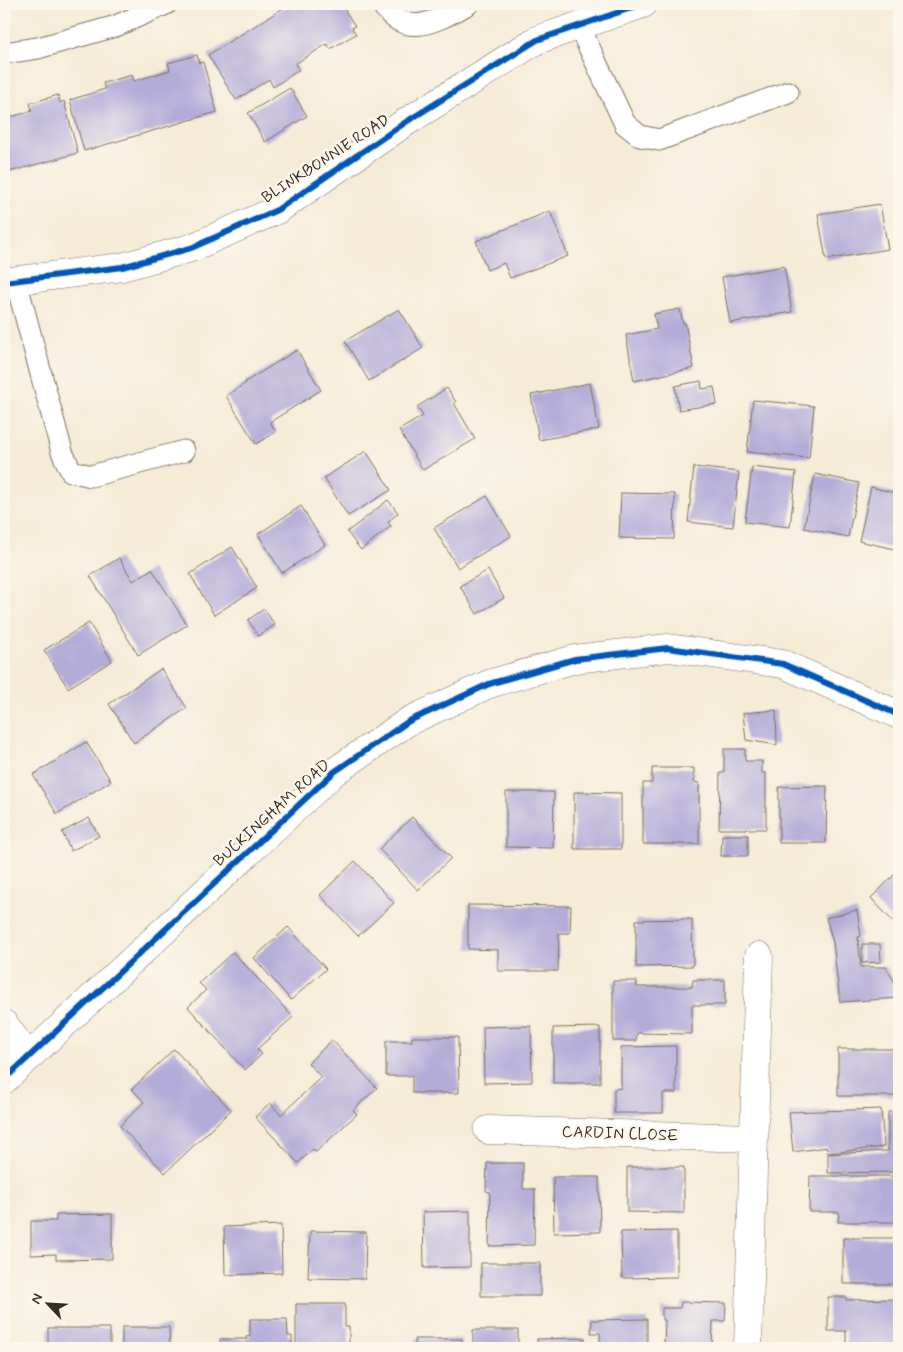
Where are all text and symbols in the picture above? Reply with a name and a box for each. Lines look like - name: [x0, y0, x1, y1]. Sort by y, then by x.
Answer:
- street label: BLINKBONNIE ROAD: [258, 110, 394, 208]
- street label: BUCKINGHAM ROAD: [209, 755, 335, 871]
- street label: CARDIN CLOSE: [561, 1121, 679, 1147]
- north arrow: [22, 1280, 72, 1330]
- text: N: [27, 1291, 47, 1307]

